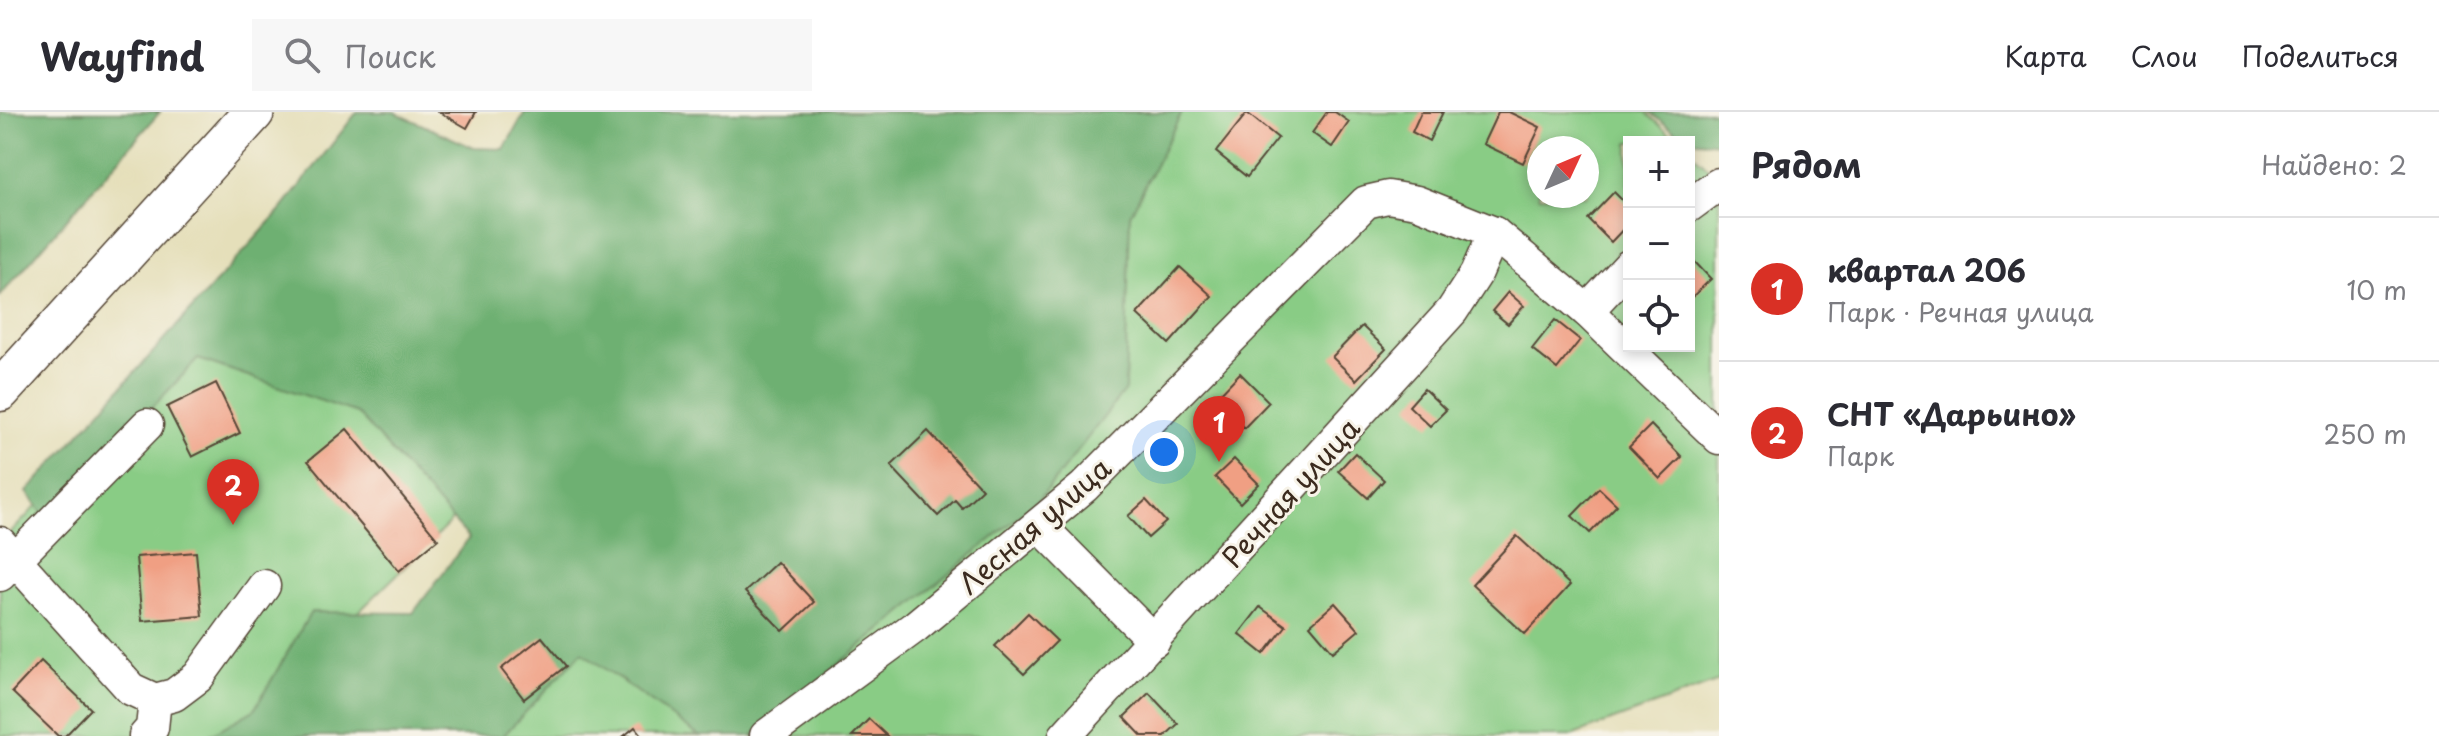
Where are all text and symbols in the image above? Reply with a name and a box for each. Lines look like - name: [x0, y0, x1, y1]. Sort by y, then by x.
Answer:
- search box: [252, 19, 812, 91]
- text: Wayfind: [40, 27, 204, 84]
- icon: search: [280, 33, 324, 77]
- text: Поиск: [344, 33, 436, 78]
- text: Карта: [2004, 34, 2087, 77]
- text: Слои: [2131, 34, 2198, 77]
- text: Поделиться: [2242, 34, 2399, 77]
- north arrow: [1527, 136, 1599, 208]
- map controls: [1623, 136, 1695, 352]
- button: +: [1623, 136, 1695, 208]
- text: Рядом: [1751, 138, 1862, 190]
- text: Найдено: 2: [2261, 145, 2407, 184]
- button: −: [1623, 208, 1695, 280]
- text: квартал 206: [1827, 247, 2026, 292]
- text: 1: [1771, 270, 1783, 309]
- text: 10 m: [2346, 270, 2407, 309]
- button: locate: [1623, 280, 1695, 352]
- text: Парк · Речная улица: [1827, 292, 2094, 331]
- text: СНТ «Дарьино»: [1827, 391, 2076, 436]
- pin: 1: [1193, 396, 1245, 462]
- street label: Речная улица: [1211, 407, 1369, 577]
- text: 2: [1768, 414, 1786, 453]
- text: 250 m: [2323, 414, 2407, 453]
- your location: [1144, 432, 1184, 472]
- text: Парк: [1827, 436, 1894, 475]
- street label: Лесная улица: [948, 446, 1120, 604]
- pin: 2: [207, 459, 259, 525]

